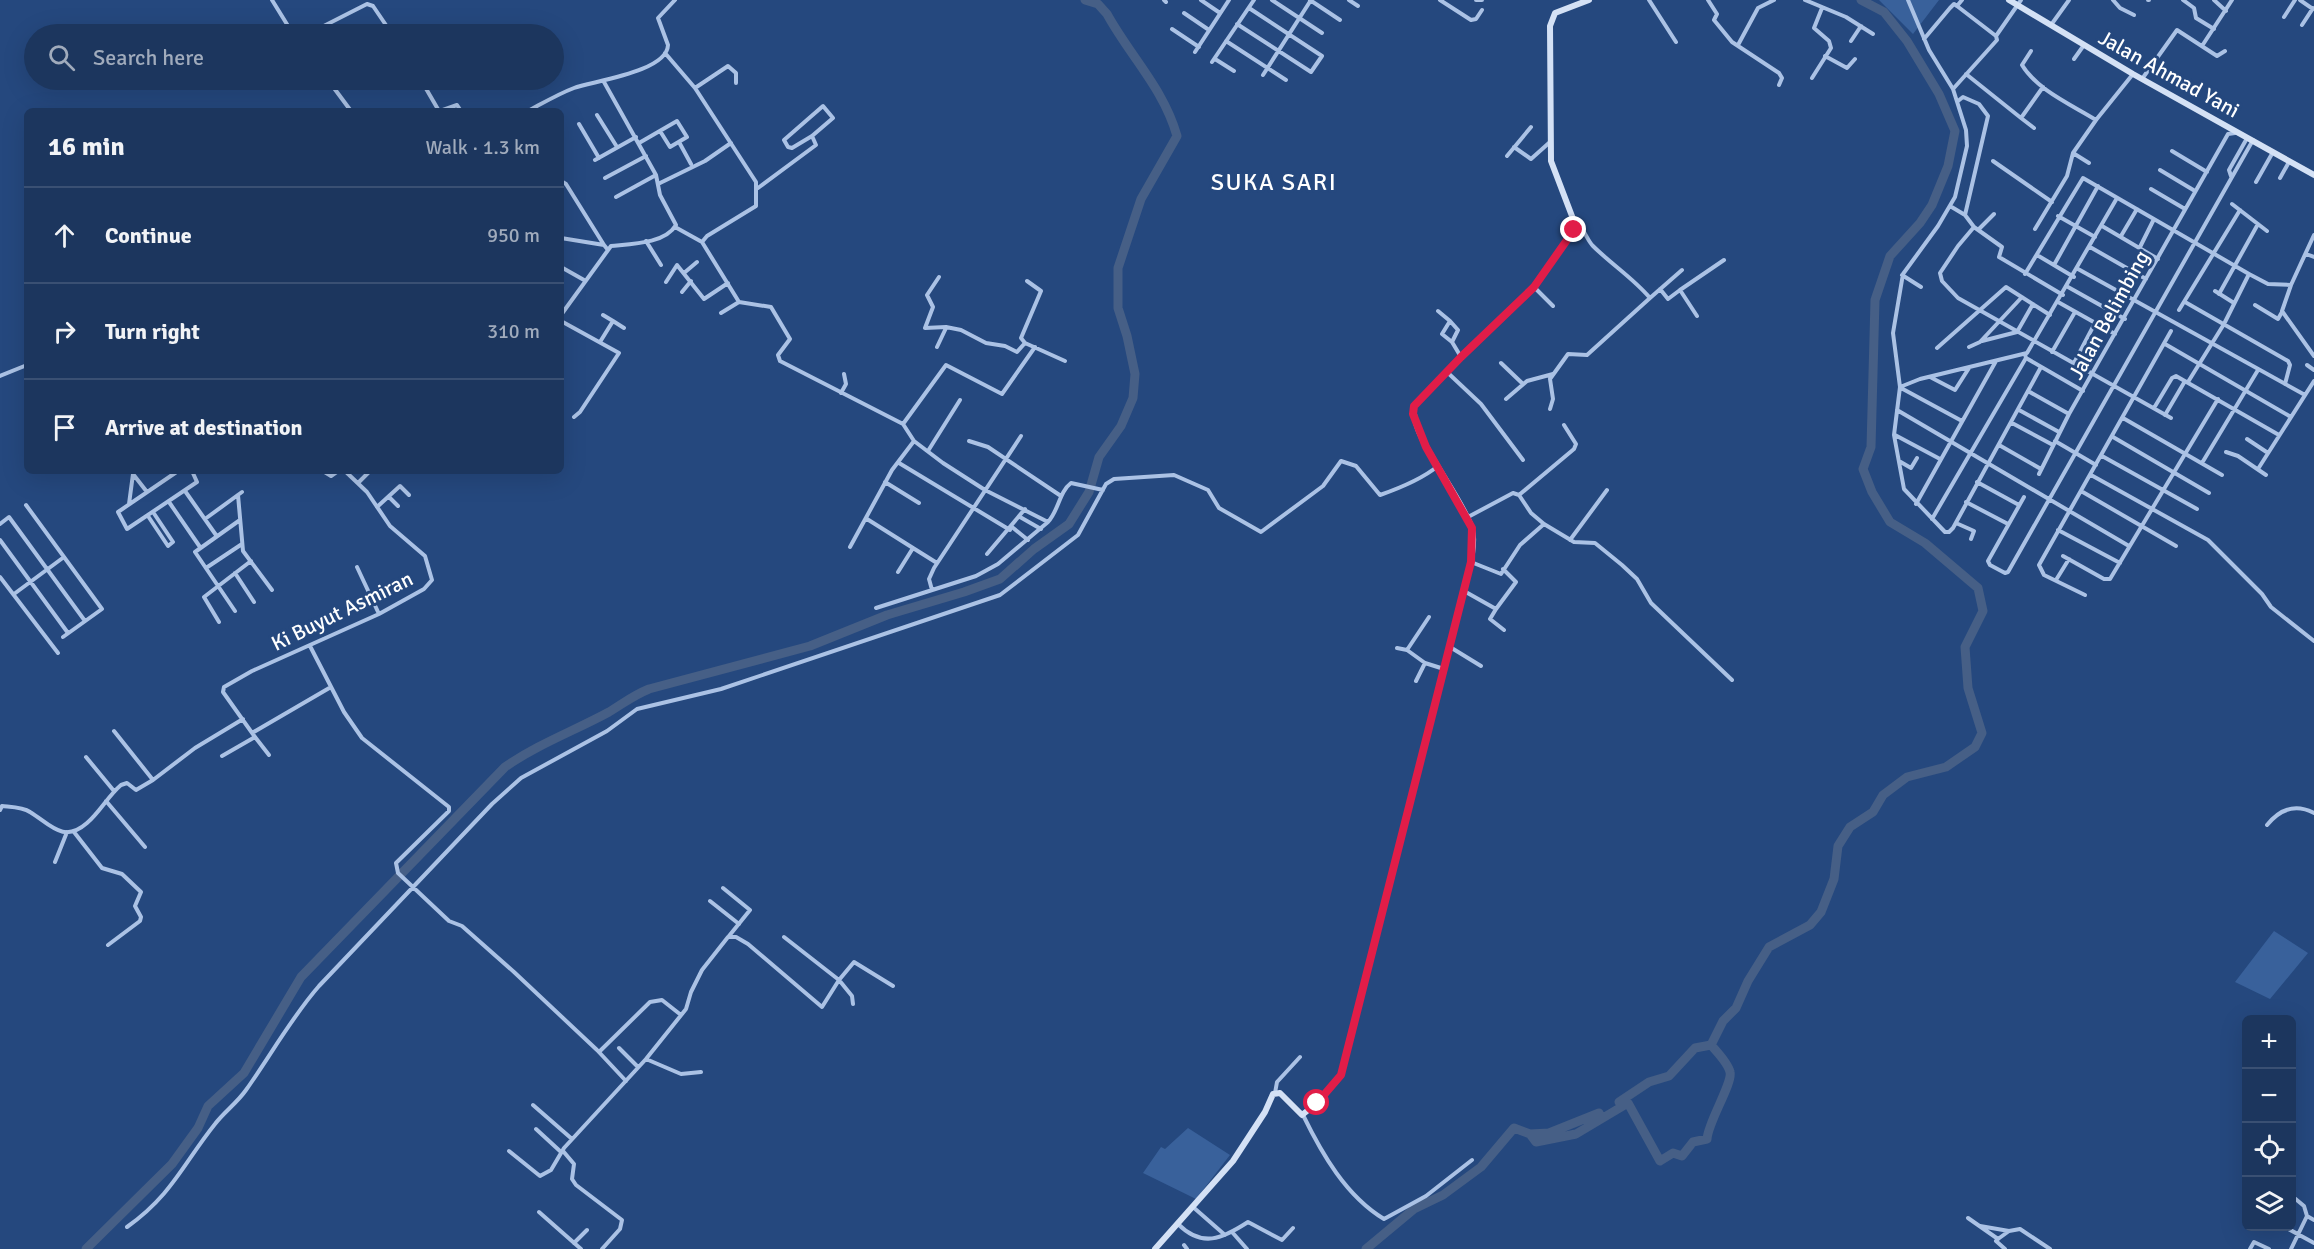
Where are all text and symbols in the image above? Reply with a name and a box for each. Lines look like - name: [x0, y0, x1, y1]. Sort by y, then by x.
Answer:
- search box: [24, 24, 564, 90]
- street label: Jalan Ahmad Yani: [2094, 25, 2244, 123]
- icon: search: [45, 41, 78, 74]
- text: Search here: [93, 44, 204, 71]
- text: 16 min: [48, 131, 125, 163]
- text: Walk · 1.3 km: [426, 135, 540, 160]
- district label: SUKA SARI: [1211, 167, 1337, 197]
- route end: [1560, 216, 1586, 242]
- icon: ahead: [48, 219, 81, 252]
- text: Continue: [105, 222, 192, 249]
- text: 950 m: [487, 223, 540, 248]
- street label: Jalan Belimbing: [2063, 246, 2155, 384]
- icon: right: [48, 315, 81, 348]
- text: Turn right: [105, 318, 200, 345]
- text: 310 m: [487, 319, 540, 344]
- icon: arrive: [48, 411, 81, 444]
- text: Arrive at destination: [105, 414, 302, 441]
- street label: Ki Buyut Asmiran: [267, 565, 417, 657]
- map controls: [2242, 1015, 2296, 1231]
- button: +: [2242, 1015, 2296, 1069]
- button: −: [2242, 1069, 2296, 1123]
- route start: [1303, 1089, 1329, 1115]
- button: locate: [2242, 1123, 2296, 1177]
- button: layers: [2242, 1177, 2296, 1231]

